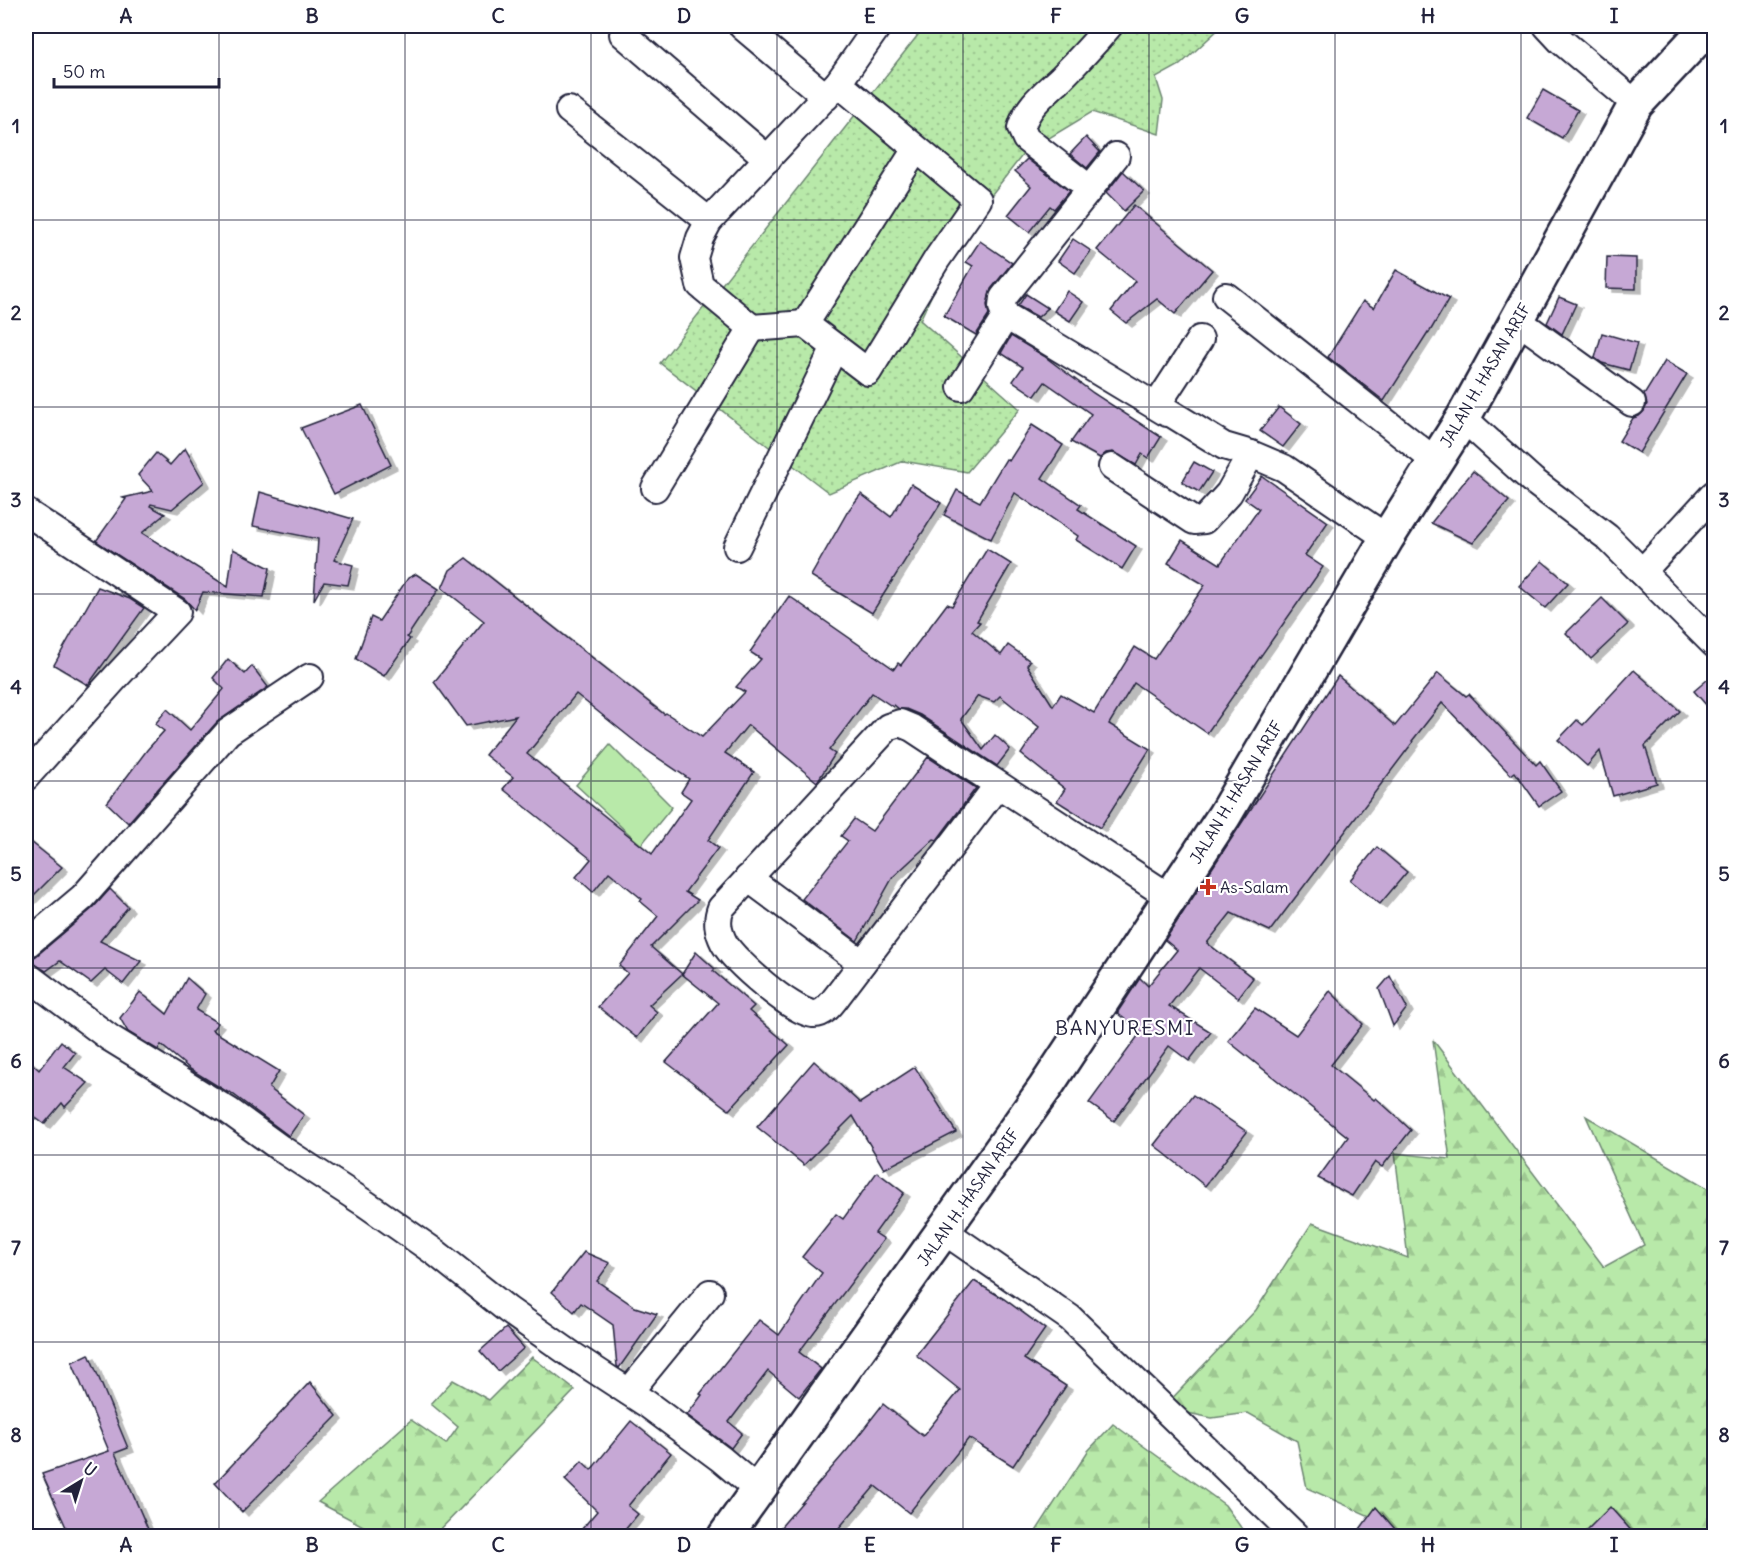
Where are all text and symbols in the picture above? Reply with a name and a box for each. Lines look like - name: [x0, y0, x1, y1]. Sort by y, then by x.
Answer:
- text: A: [120, 3, 133, 28]
- text: B: [305, 3, 319, 28]
- text: C: [491, 3, 505, 28]
- text: D: [677, 3, 691, 28]
- text: E: [864, 3, 876, 28]
- text: F: [1050, 3, 1062, 28]
- text: G: [1235, 3, 1249, 28]
- text: H: [1421, 3, 1435, 28]
- text: I: [1610, 3, 1619, 28]
- scale bar: [54, 51, 219, 89]
- text: 50 m: [63, 60, 105, 83]
- text: 1: [12, 113, 20, 138]
- text: 1: [1720, 113, 1728, 138]
- street label: JALAN H. HASAN ARIF: [1436, 299, 1534, 451]
- text: 2: [11, 300, 22, 325]
- text: 2: [1719, 300, 1730, 325]
- text: 3: [10, 487, 22, 512]
- text: 3: [1718, 487, 1730, 512]
- text: 4: [10, 674, 22, 699]
- text: 4: [1718, 674, 1730, 699]
- street label: JALAN H. HASAN ARIF: [1185, 717, 1287, 867]
- text: 5: [10, 861, 22, 886]
- text: 5: [1718, 861, 1730, 886]
- place label: As-Salam: [1220, 877, 1289, 897]
- marker: As-Salam: [1201, 880, 1215, 894]
- district label: BANYURESMI: [1055, 1015, 1195, 1040]
- text: 6: [10, 1048, 22, 1073]
- text: 6: [1718, 1048, 1730, 1073]
- street label: JALAN H. HASAN ARIF: [913, 1124, 1023, 1270]
- text: 7: [11, 1235, 21, 1260]
- text: 7: [1719, 1235, 1729, 1260]
- text: 8: [10, 1422, 22, 1447]
- text: 8: [1718, 1422, 1730, 1447]
- north arrow: [51, 1451, 111, 1511]
- text: U: [80, 1458, 101, 1480]
- text: A: [120, 1532, 133, 1557]
- text: B: [305, 1532, 319, 1557]
- text: C: [491, 1532, 505, 1557]
- text: D: [677, 1532, 691, 1557]
- text: E: [864, 1532, 876, 1557]
- text: F: [1050, 1532, 1062, 1557]
- text: G: [1235, 1532, 1249, 1557]
- text: H: [1421, 1532, 1435, 1557]
- text: I: [1610, 1532, 1619, 1557]

